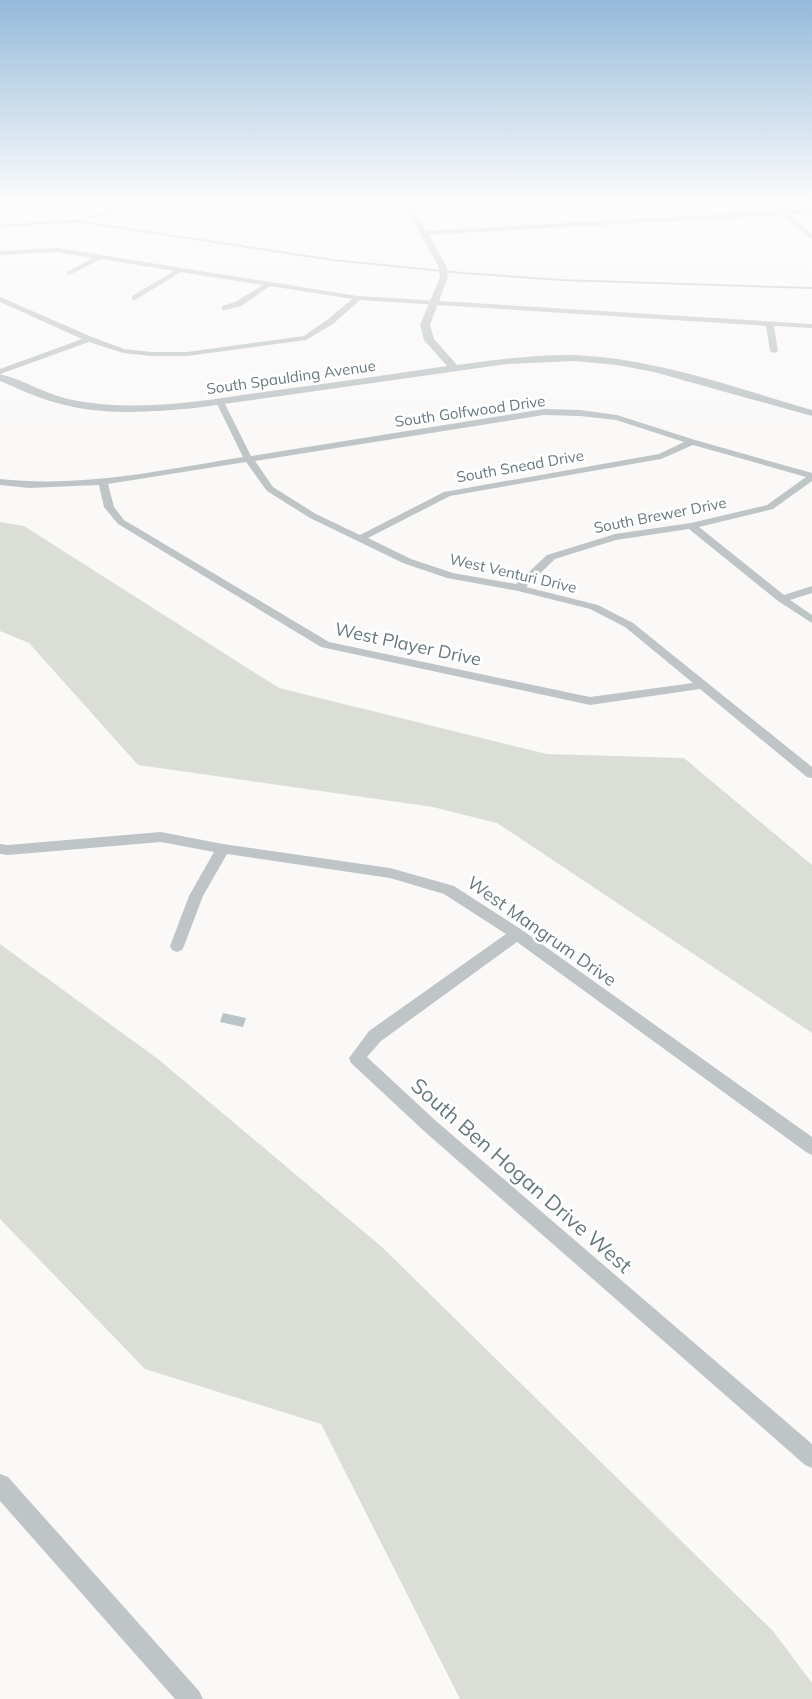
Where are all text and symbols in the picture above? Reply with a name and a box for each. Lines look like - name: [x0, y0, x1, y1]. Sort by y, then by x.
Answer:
- street label: South Spaulding Avenue: [205, 356, 377, 398]
- street label: South Golfwood Drive: [394, 391, 546, 431]
- street label: South Snead Drive: [455, 445, 585, 487]
- street label: South Brewer Drive: [592, 493, 728, 537]
- street label: West Venturi Drive: [447, 549, 579, 597]
- street label: West Player Drive: [333, 617, 483, 671]
- street label: West Mangrum Drive: [463, 871, 621, 991]
- street label: South Ben Hogan Drive West: [406, 1072, 638, 1278]

